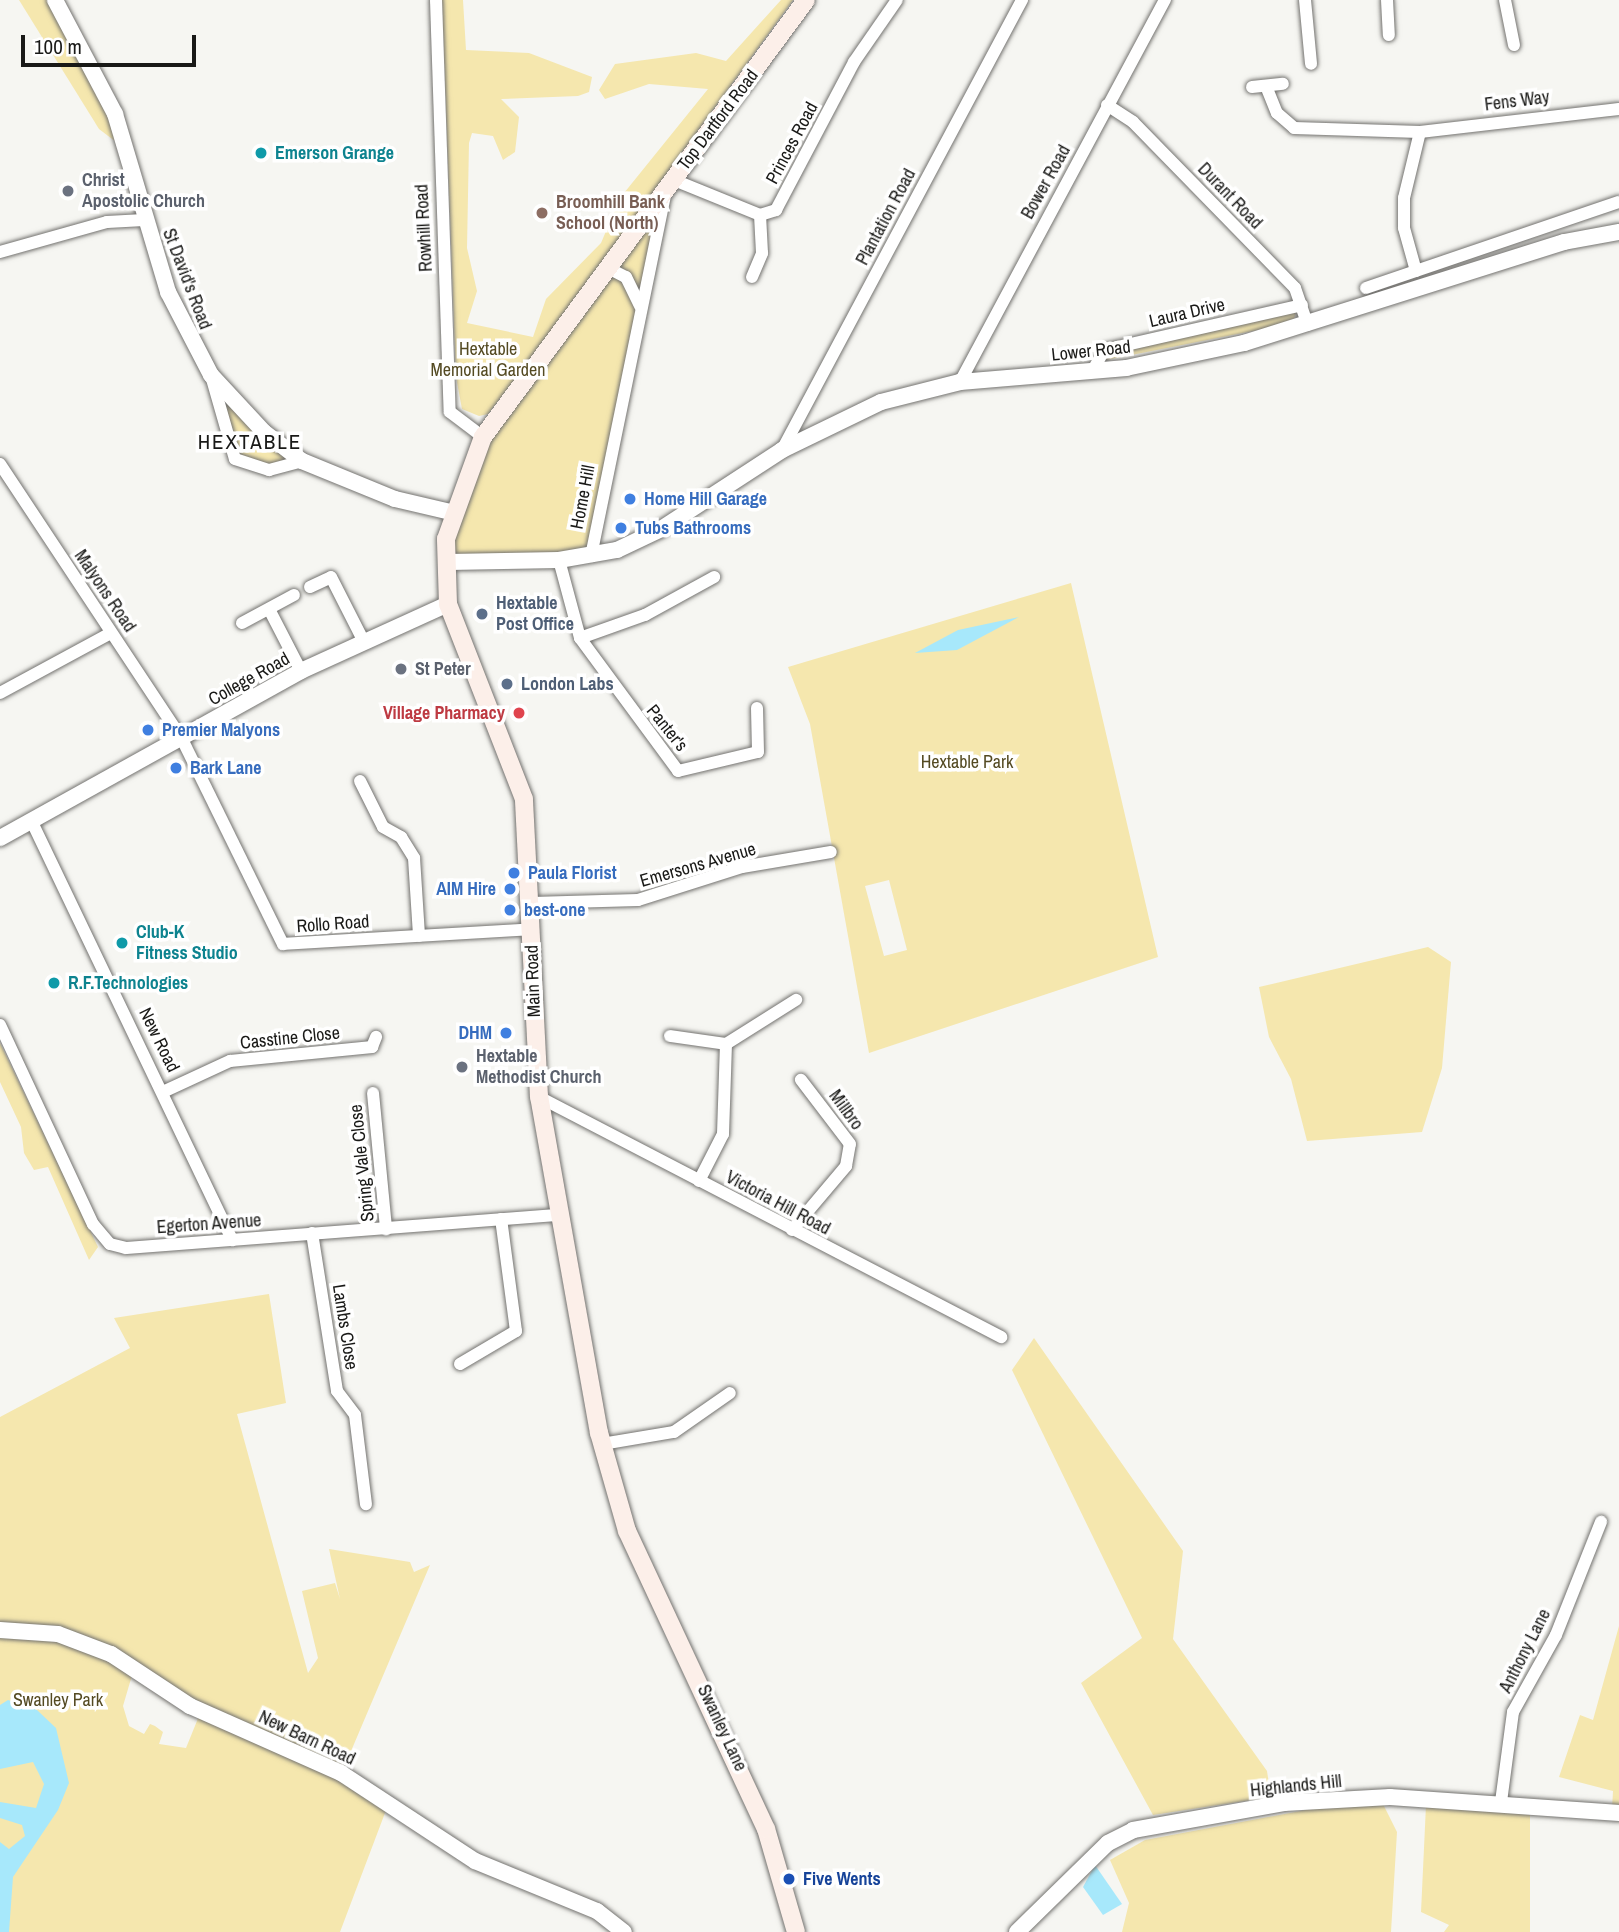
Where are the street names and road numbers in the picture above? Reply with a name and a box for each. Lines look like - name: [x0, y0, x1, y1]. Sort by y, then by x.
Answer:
- street label: Top Dartford Road: [673, 65, 763, 175]
- street label: Fens Way: [1483, 86, 1551, 116]
- street label: Princes Road: [761, 98, 823, 188]
- street label: Bower Road: [1017, 141, 1075, 223]
- street label: Durant Road: [1193, 158, 1267, 234]
- street label: Plantation Road: [852, 165, 920, 269]
- street label: Rowhill Road: [411, 184, 437, 272]
- street label: St David's Road: [158, 226, 216, 332]
- street label: Laura Drive: [1147, 294, 1227, 332]
- street label: Lower Road: [1050, 336, 1132, 366]
- street label: Home Hill: [566, 463, 600, 531]
- street label: Malyons Road: [70, 546, 140, 636]
- street label: College Road: [205, 648, 293, 710]
- street label: Panter's: [642, 700, 692, 756]
- street label: Emersons Avenue: [637, 838, 759, 892]
- street label: Rollo Road: [296, 911, 370, 937]
- street label: Main Road: [521, 945, 545, 1017]
- street label: New Road: [134, 1004, 184, 1076]
- street label: Casstine Close: [239, 1022, 341, 1054]
- street label: Millbro: [824, 1086, 868, 1134]
- street label: Spring Vale Close: [345, 1103, 379, 1223]
- street label: Victoria Hill Road: [722, 1166, 834, 1240]
- street label: Egerton Avenue: [156, 1210, 262, 1238]
- street label: Lambs Close: [328, 1283, 362, 1371]
- street label: Anthony Lane: [1495, 1606, 1555, 1696]
- street label: Swanley Lane: [693, 1681, 751, 1775]
- street label: New Barn Road: [255, 1706, 359, 1770]
- street label: Highlands Hill: [1249, 1770, 1343, 1802]

